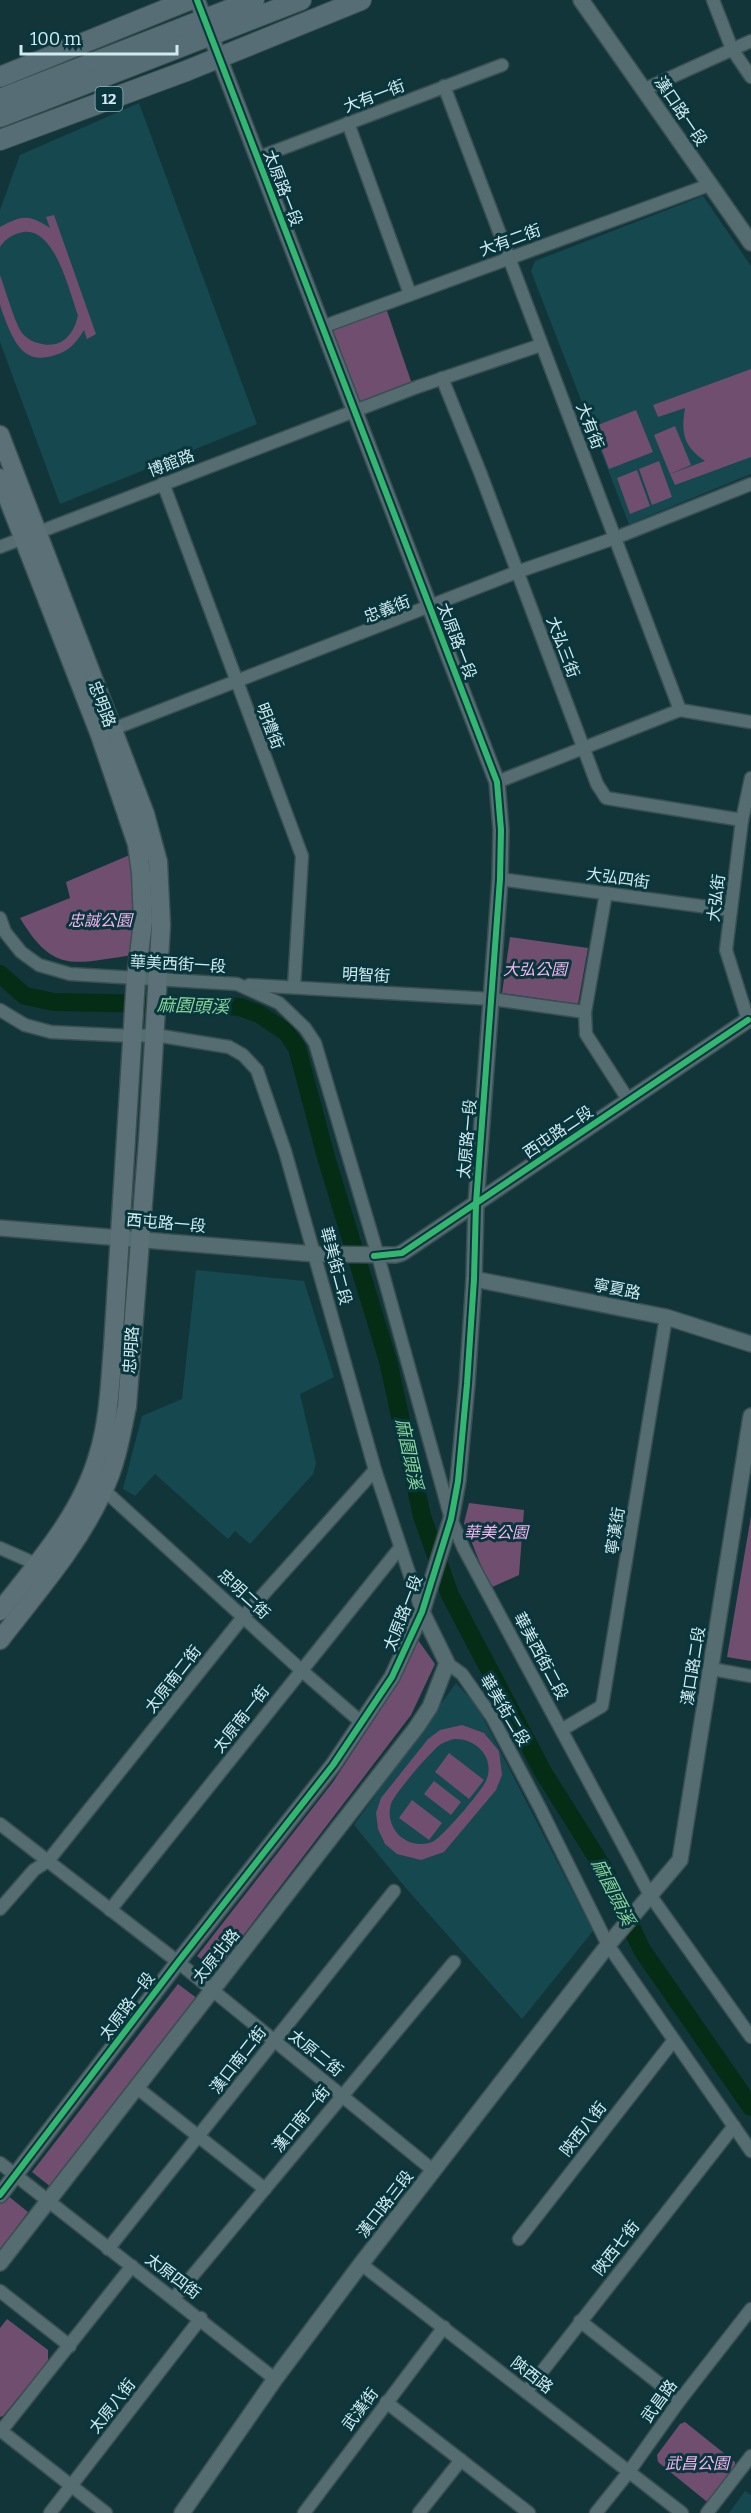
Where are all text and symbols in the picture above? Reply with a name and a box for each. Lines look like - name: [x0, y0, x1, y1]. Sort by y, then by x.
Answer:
- scale bar: [21, 18, 177, 56]
- text: 100 m: [30, 28, 81, 50]
- street label: 漢口路一段: [651, 73, 711, 149]
- street label: 大有一街: [341, 76, 407, 116]
- road number: 12: [96, 87, 122, 111]
- street label: 太原路一段: [260, 147, 306, 229]
- street label: 大有二街: [477, 220, 543, 260]
- street label: 大有街: [573, 400, 607, 452]
- street label: 博館路: [145, 446, 197, 480]
- street label: 忠義街: [361, 592, 413, 626]
- street label: 太原路一段: [434, 600, 480, 682]
- street label: 大弘三街: [543, 614, 583, 680]
- street label: 忠明路: [85, 678, 119, 730]
- street label: 明禮街: [253, 700, 287, 752]
- street label: 大弘四街: [585, 864, 651, 892]
- street label: 大弘街: [704, 873, 728, 923]
- park label: 忠誠公園: [68, 911, 134, 930]
- street label: 華美西街一段: [130, 952, 226, 976]
- park label: 大弘公園: [503, 960, 569, 979]
- street label: 明智街: [342, 964, 390, 986]
- water label: 麻園頭溪: [157, 994, 232, 1018]
- street label: 太原路一段: [454, 1098, 480, 1180]
- street label: 西屯路二段: [520, 1102, 596, 1162]
- street label: 西屯路一段: [125, 1210, 207, 1236]
- street label: 華美街二段: [316, 1225, 356, 1307]
- street label: 寧夏路: [592, 1275, 642, 1303]
- street label: 忠明路: [120, 1325, 142, 1375]
- water label: 麻園頭溪: [391, 1416, 428, 1494]
- street label: 寧漢街: [602, 1506, 628, 1556]
- park label: 華美公園: [464, 1523, 530, 1542]
- street label: 忠明二街: [214, 1565, 274, 1623]
- street label: 太原路一段: [380, 1572, 426, 1654]
- street label: 華美西街二段: [510, 1609, 572, 1703]
- street label: 漢口路二段: [677, 1625, 709, 1707]
- street label: 太原南二街: [141, 1642, 205, 1716]
- street label: 華美街二段: [476, 1671, 534, 1749]
- street label: 太原南一街: [209, 1682, 273, 1756]
- water label: 麻園頭溪: [587, 1855, 641, 1932]
- street label: 太原北路: [188, 1925, 244, 1987]
- street label: 太原路一段: [95, 1968, 159, 2044]
- street label: 漢口南二街: [206, 2023, 270, 2097]
- street label: 太原二街: [285, 2025, 347, 2081]
- street label: 漢口南一街: [268, 2082, 334, 2156]
- street label: 陝西八街: [556, 2098, 610, 2160]
- street label: 漢口路三段: [353, 2167, 417, 2241]
- street label: 陜西七街: [589, 2217, 643, 2279]
- street label: 太原四街: [142, 2249, 204, 2303]
- street label: 陝西路: [507, 2353, 557, 2397]
- street label: 太原八街: [85, 2375, 139, 2437]
- street label: 武昌路: [637, 2376, 681, 2426]
- street label: 武漢街: [338, 2384, 382, 2434]
- park label: 武昌公園: [665, 2454, 731, 2473]

